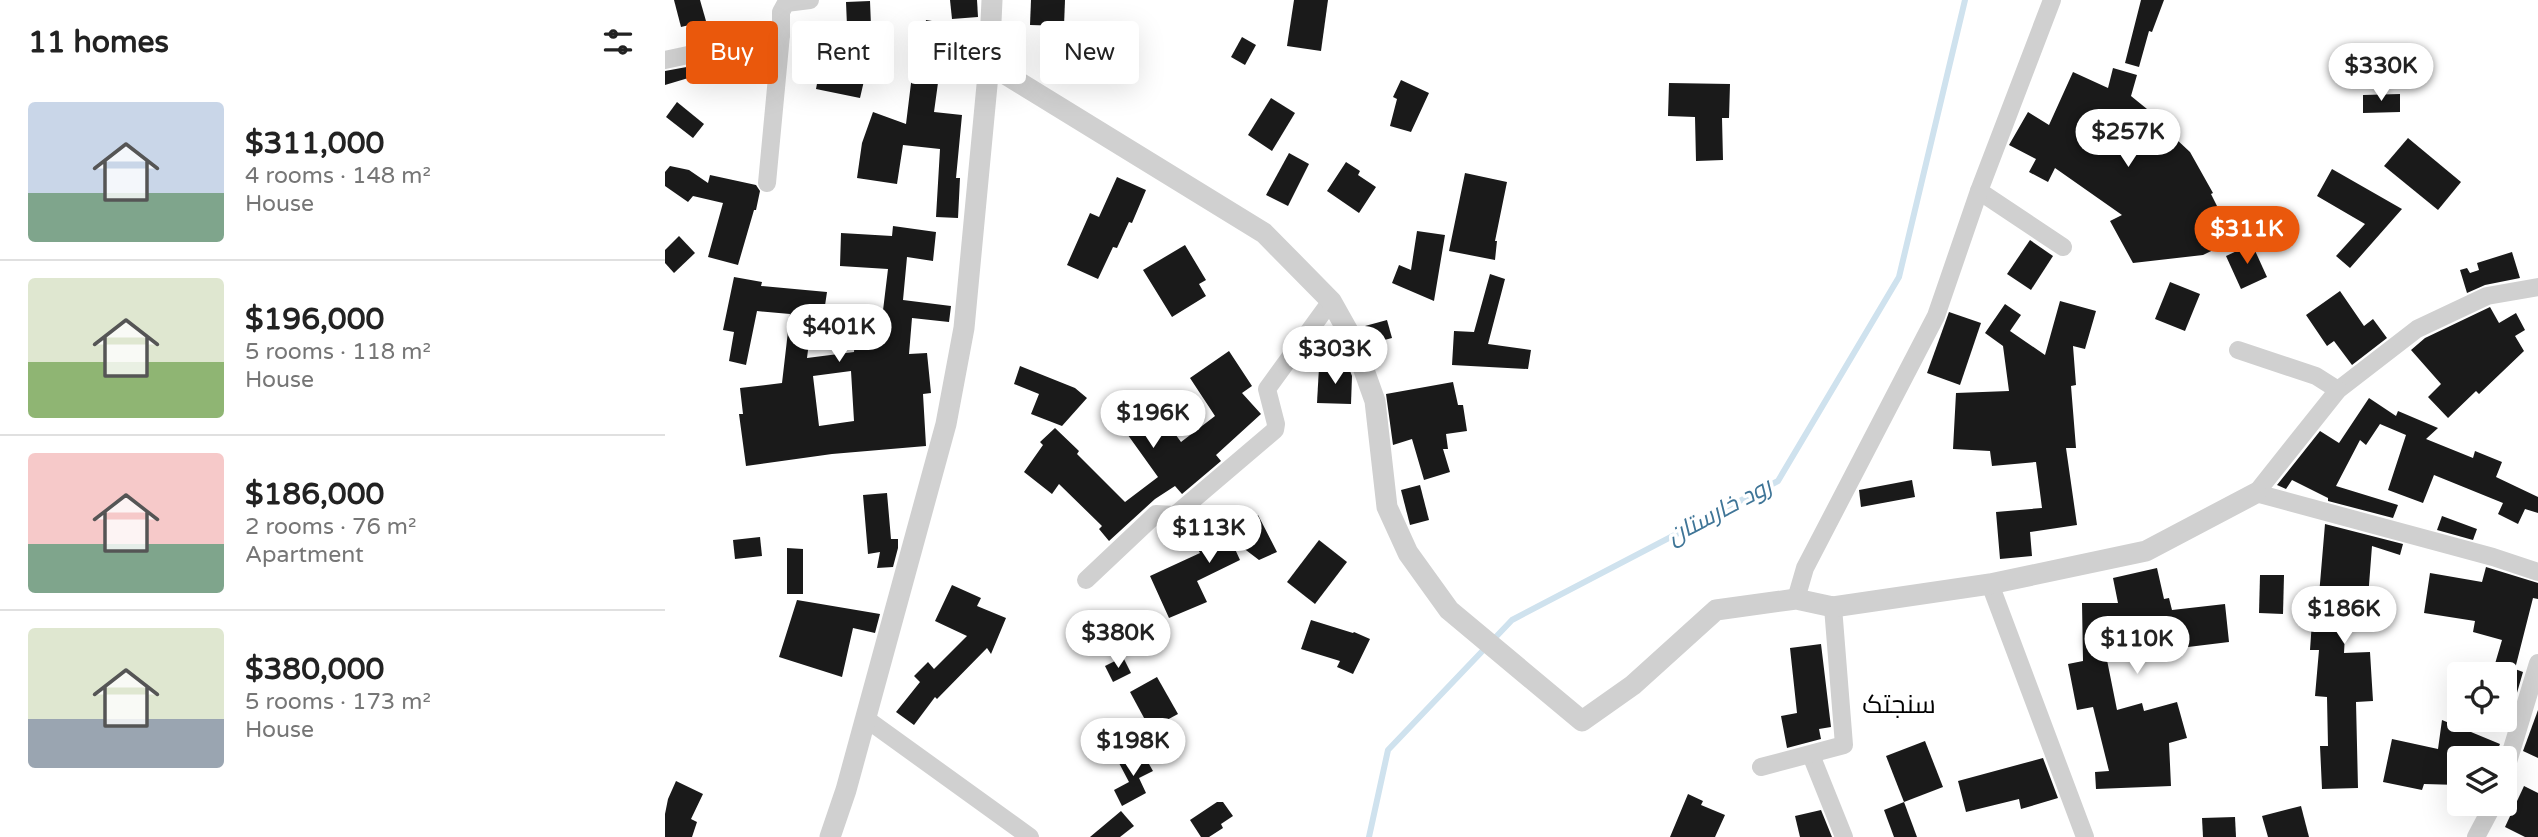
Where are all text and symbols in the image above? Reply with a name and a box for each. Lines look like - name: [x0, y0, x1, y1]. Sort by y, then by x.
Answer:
- chip: Buy: [686, 21, 778, 84]
- chip: Rent: [792, 21, 894, 84]
- chip: Filters: [908, 21, 1026, 84]
- chip: New: [1040, 21, 1139, 84]
- icon: filters: [599, 23, 637, 61]
- text: 11 homes: [28, 24, 169, 61]
- pin: $330K: [2332, 43, 2430, 103]
- text: $330K: [2345, 52, 2417, 80]
- pin: $257K: [2079, 110, 2177, 169]
- text: $257K: [2092, 118, 2164, 146]
- text: $311,000: [245, 125, 384, 162]
- icon: home: [84, 130, 168, 214]
- text: 4 rooms · 148 m²: [245, 162, 431, 190]
- text: House: [245, 190, 314, 218]
- pin: $311K: [2198, 206, 2296, 266]
- text: $311K: [2211, 215, 2283, 243]
- text: $196,000: [245, 301, 384, 338]
- pin: $401K: [790, 304, 888, 364]
- icon: home: [84, 306, 168, 390]
- text: $401K: [803, 313, 875, 341]
- pin: $303K: [1286, 326, 1384, 386]
- text: $303K: [1299, 335, 1371, 363]
- text: 5 rooms · 118 m²: [245, 338, 431, 366]
- text: House: [245, 366, 314, 394]
- pin: $196K: [1104, 391, 1202, 450]
- text: $196K: [1117, 399, 1189, 427]
- water label: رود خارستان: [1662, 471, 1778, 551]
- text: $186,000: [245, 476, 384, 513]
- icon: home: [84, 481, 168, 565]
- pin: $113K: [1160, 505, 1258, 565]
- text: 2 rooms · 76 m²: [245, 513, 416, 541]
- text: $113K: [1173, 514, 1245, 542]
- text: Apartment: [245, 541, 364, 569]
- pin: $186K: [2295, 586, 2393, 646]
- text: $186K: [2308, 595, 2380, 623]
- pin: $380K: [1069, 610, 1167, 670]
- pin: $110K: [2088, 616, 2186, 676]
- text: $380K: [1082, 619, 1154, 647]
- text: $110K: [2101, 625, 2173, 653]
- text: $380,000: [245, 651, 384, 688]
- icon: home: [84, 656, 168, 740]
- map controls: [2447, 662, 2517, 816]
- button: locate: [2447, 662, 2517, 732]
- text: 5 rooms · 173 m²: [245, 688, 431, 716]
- district label: سنجتک: [1862, 689, 1936, 720]
- text: House: [245, 716, 314, 744]
- pin: $198K: [1084, 718, 1182, 778]
- text: $198K: [1097, 727, 1169, 755]
- button: layers: [2447, 746, 2517, 816]

